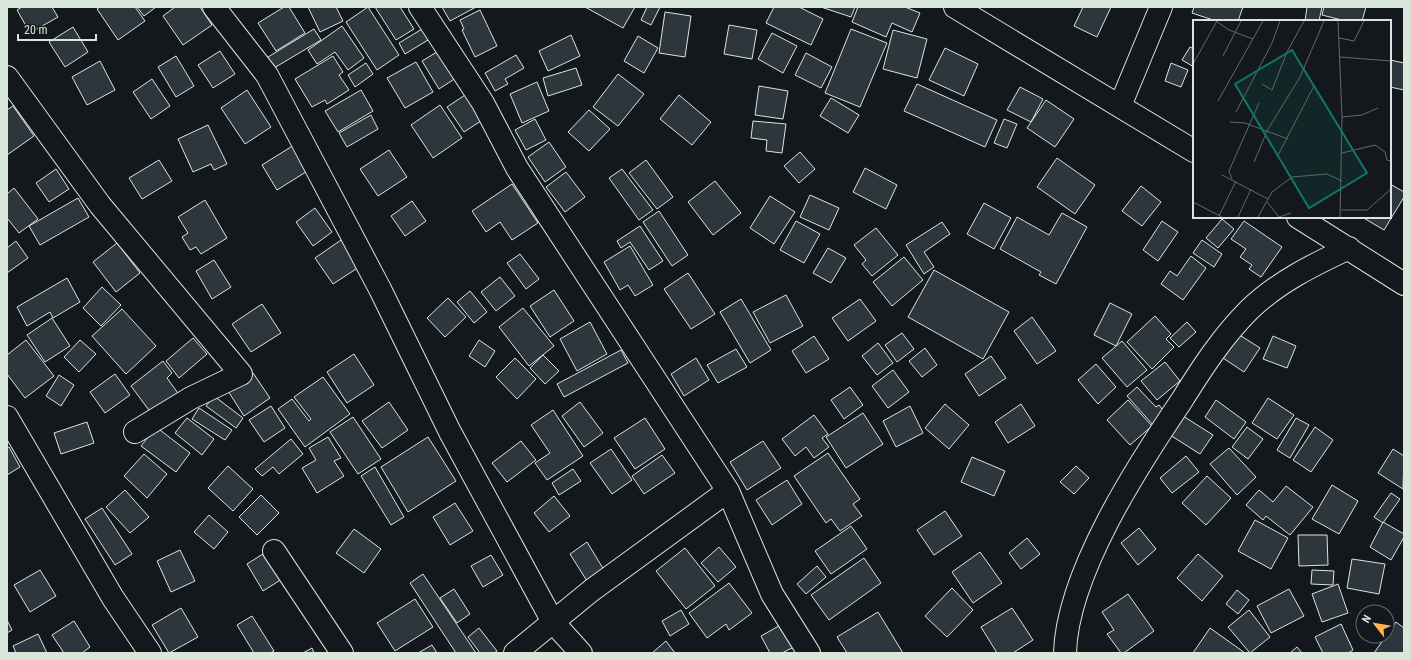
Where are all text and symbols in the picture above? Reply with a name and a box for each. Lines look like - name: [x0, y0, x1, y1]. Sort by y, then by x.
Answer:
- scale bar: [18, 16, 96, 42]
- inset map: [1193, 20, 1391, 218]
- text: 20 m: [24, 23, 48, 37]
- north arrow: [1355, 604, 1395, 644]
- text: N: [1360, 613, 1374, 625]

